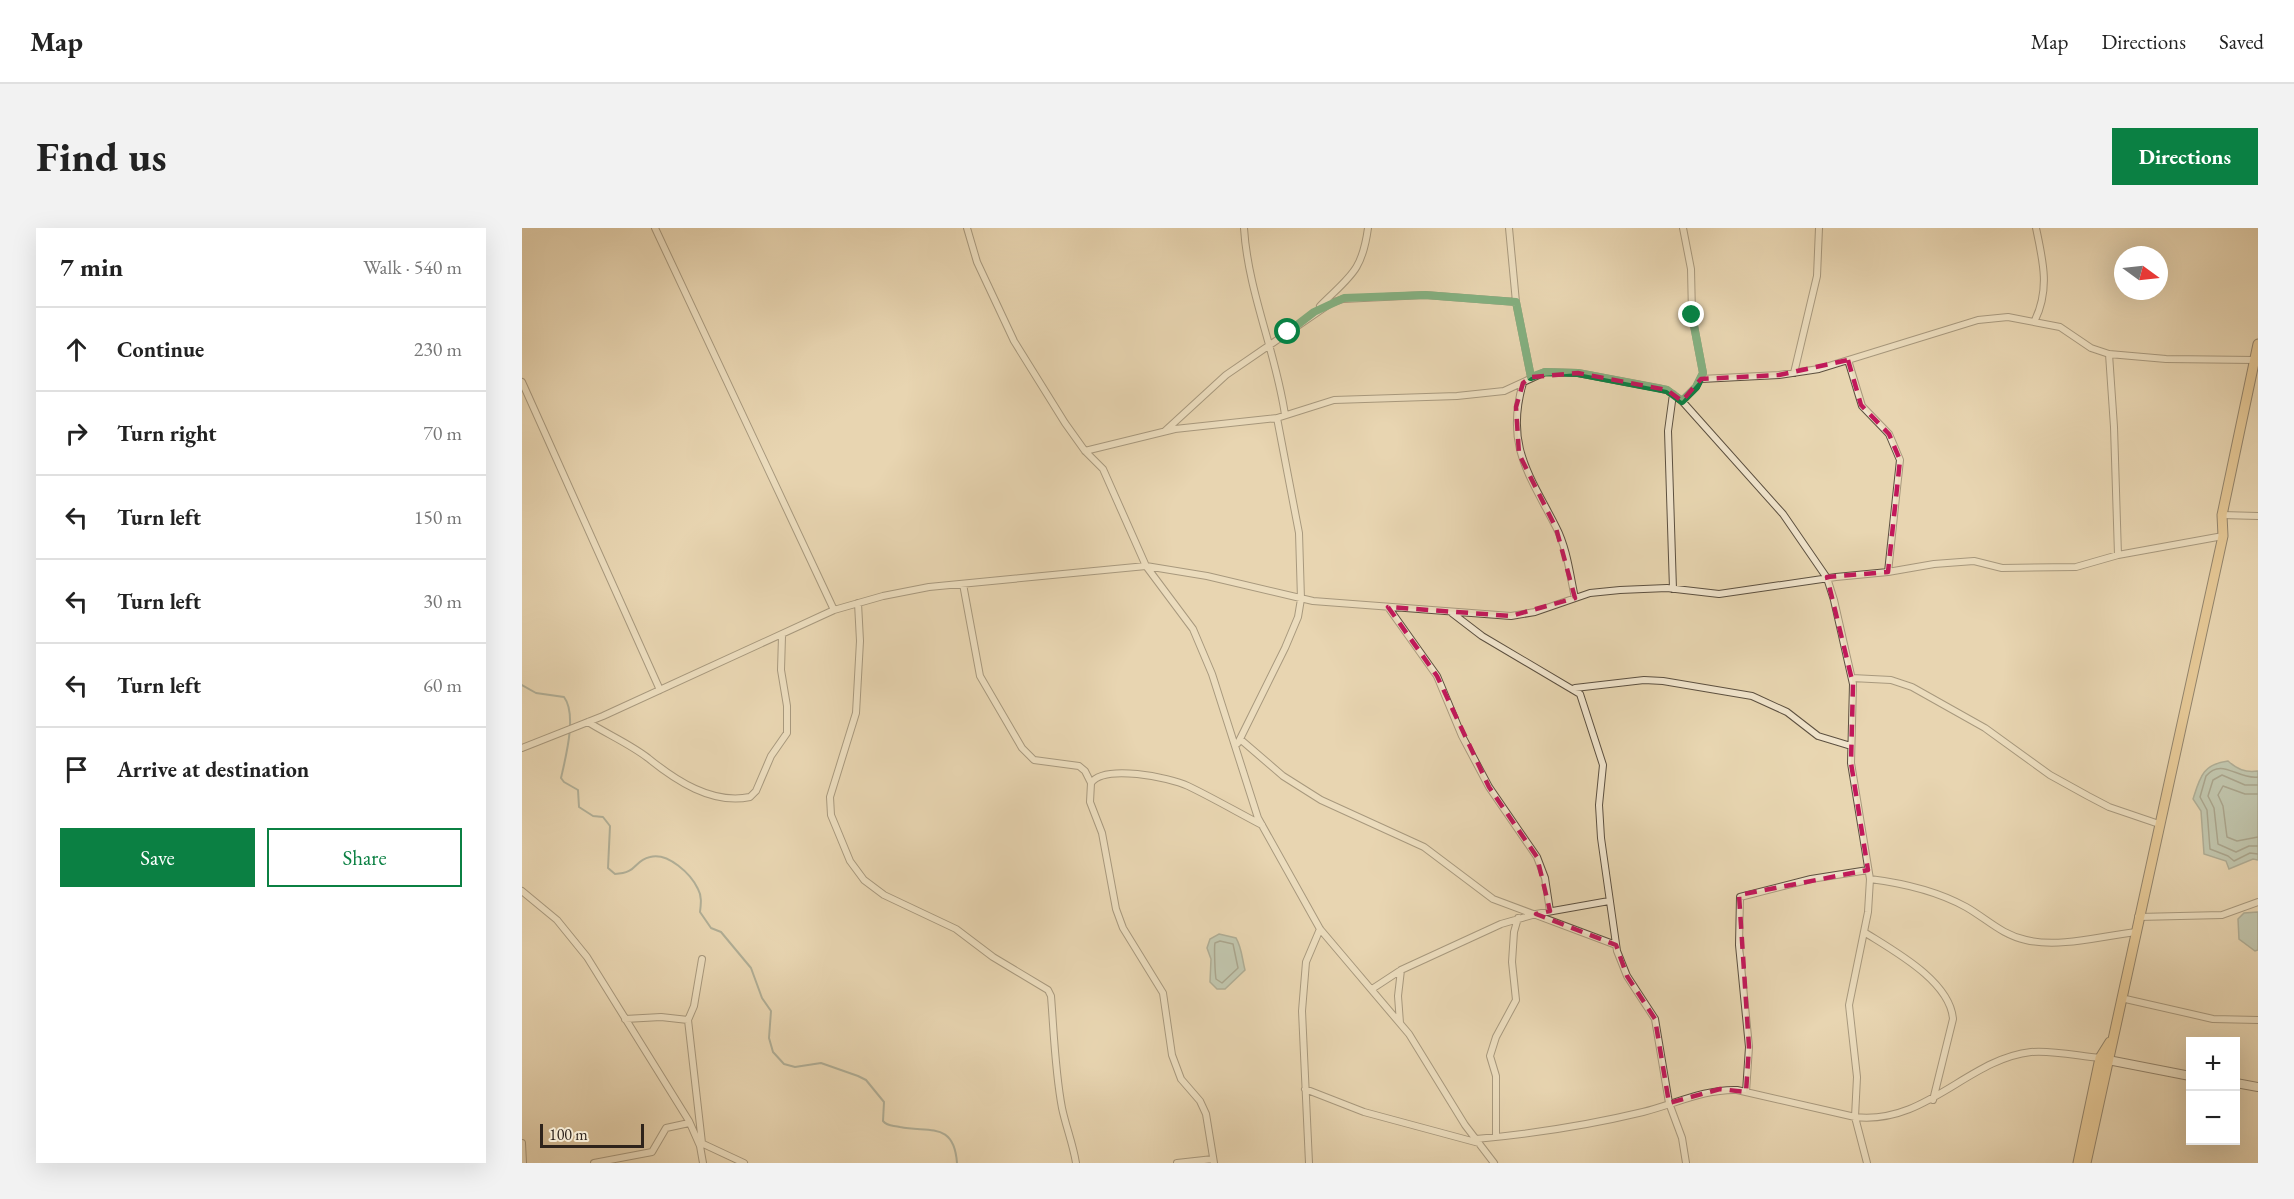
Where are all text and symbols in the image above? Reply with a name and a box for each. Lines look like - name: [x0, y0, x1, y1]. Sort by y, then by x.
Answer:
- text: Map: [30, 23, 83, 59]
- text: Map: [2031, 28, 2068, 55]
- text: Directions: [2101, 28, 2186, 55]
- text: Saved: [2219, 28, 2264, 55]
- button: Directions: [2112, 128, 2258, 185]
- text: Find us: [36, 129, 167, 184]
- north arrow: [2114, 246, 2168, 300]
- text: 7 min: [60, 250, 123, 284]
- text: Walk · 540 m: [363, 254, 462, 280]
- route end: [1678, 301, 1704, 327]
- route start: [1274, 318, 1300, 344]
- icon: ahead: [60, 333, 93, 366]
- text: Continue: [117, 335, 204, 364]
- text: 230 m: [414, 336, 462, 362]
- icon: right: [60, 417, 93, 450]
- text: Turn right: [117, 419, 216, 448]
- text: 70 m: [423, 420, 462, 446]
- icon: left: [60, 501, 93, 534]
- text: Turn left: [117, 503, 201, 532]
- text: 150 m: [414, 504, 462, 530]
- icon: left: [60, 585, 93, 618]
- text: Turn left: [117, 587, 201, 616]
- text: 30 m: [423, 588, 462, 614]
- icon: left: [60, 669, 93, 702]
- text: Turn left: [117, 671, 201, 700]
- text: 60 m: [423, 672, 462, 698]
- icon: arrive: [60, 753, 93, 786]
- text: Arrive at destination: [117, 755, 309, 784]
- button: Save: [60, 828, 255, 887]
- button: Share: [267, 828, 462, 887]
- map controls: [2186, 1037, 2240, 1145]
- button: +: [2186, 1037, 2240, 1091]
- button: −: [2186, 1091, 2240, 1145]
- scale bar: [540, 1121, 644, 1148]
- text: 100 m: [549, 1124, 588, 1145]

